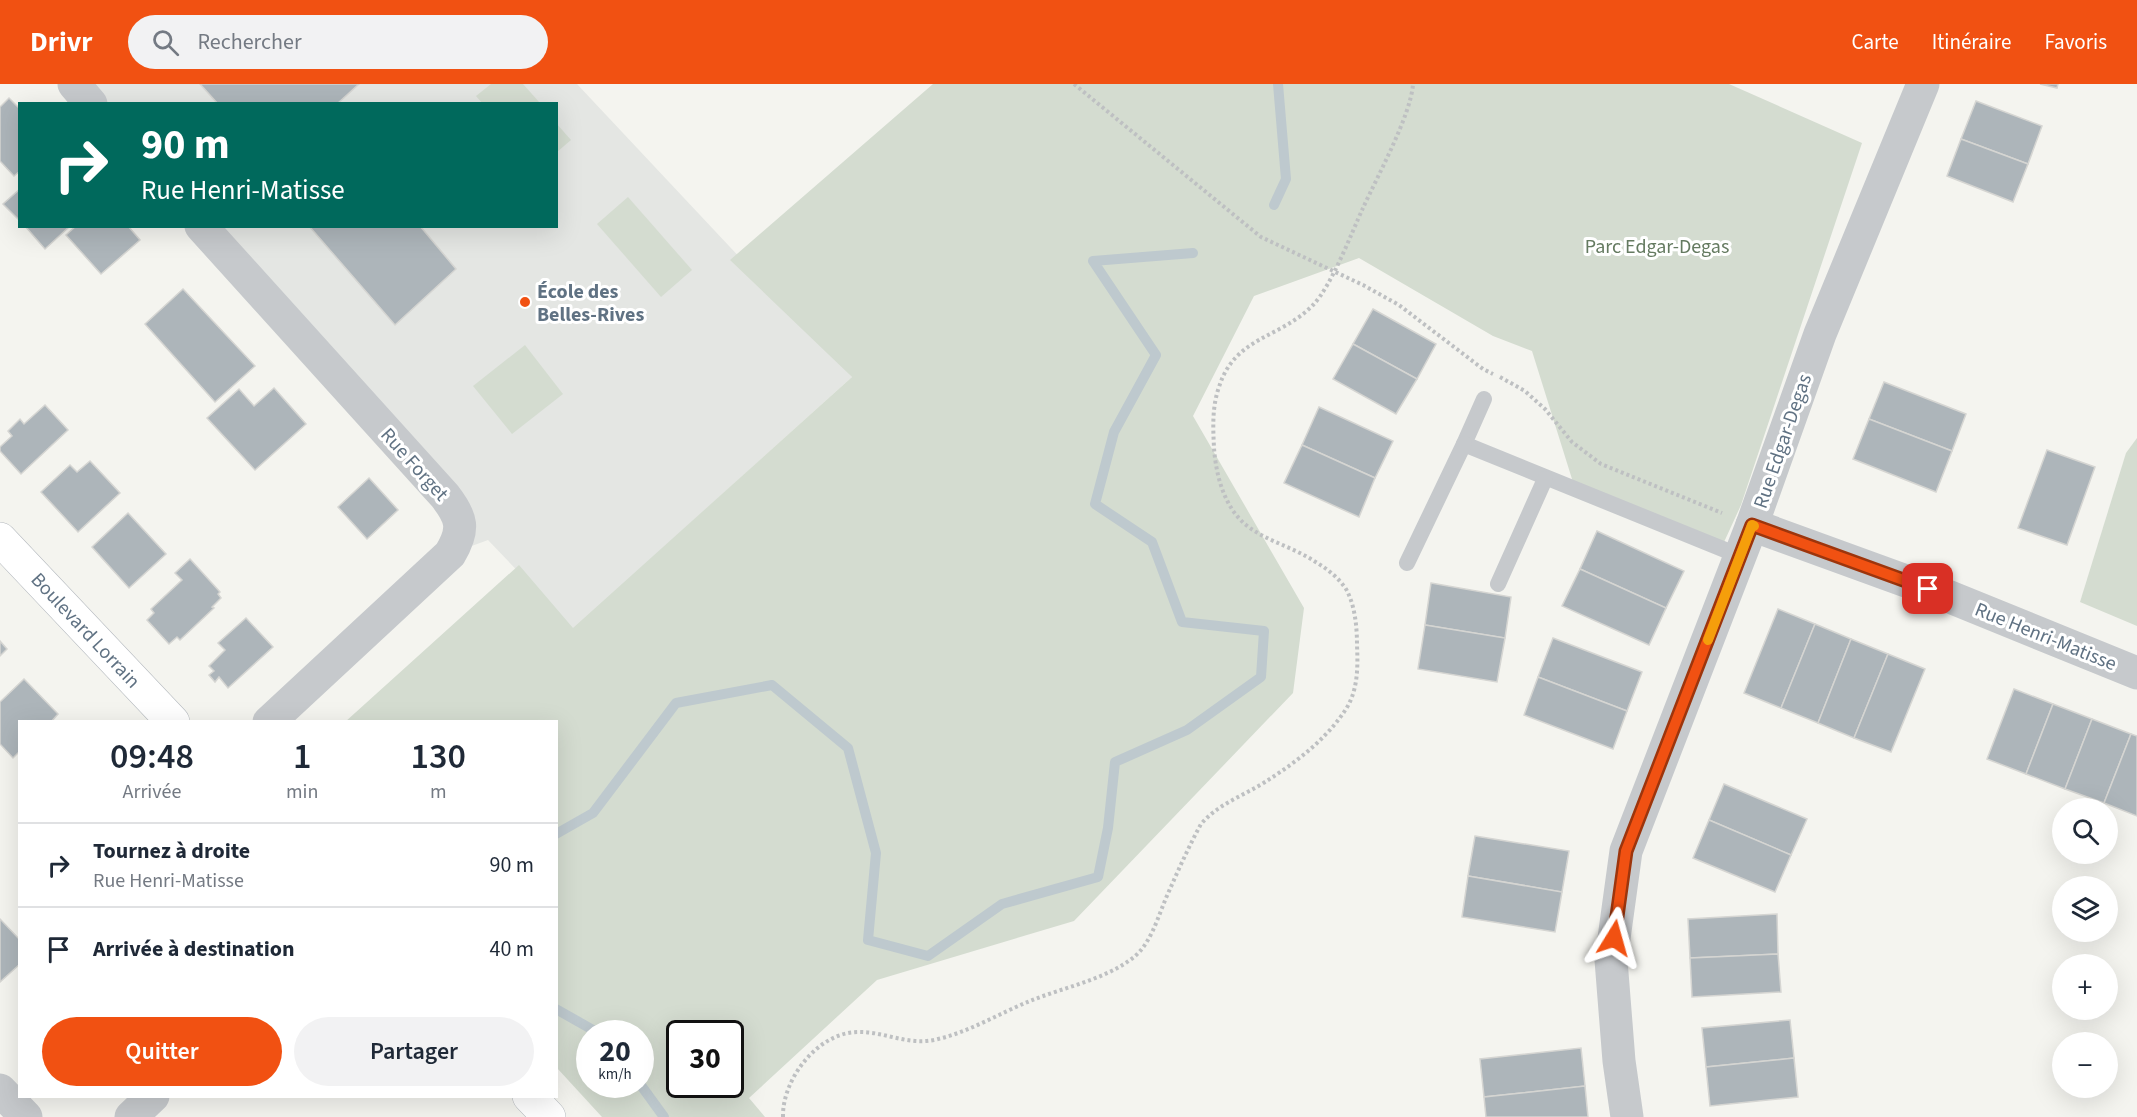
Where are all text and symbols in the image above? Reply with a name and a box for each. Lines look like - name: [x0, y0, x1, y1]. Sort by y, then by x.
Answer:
- search box: [128, 15, 548, 69]
- text: Drivr: [30, 22, 92, 62]
- icon: search: [149, 26, 182, 59]
- text: Rechercher: [197, 26, 302, 58]
- text: Carte: [1852, 27, 1899, 57]
- text: Itinéraire: [1932, 27, 2011, 57]
- text: Favoris: [2044, 27, 2107, 57]
- text: 90 m: [141, 115, 230, 175]
- icon: right: [42, 126, 120, 204]
- text: Rue Henri-Matisse: [141, 171, 345, 210]
- park label: Parc Edgar-Degas: [1585, 233, 1729, 261]
- place label: École des Belles-Rives: [537, 278, 644, 329]
- marker: École des Belles-Rives: [518, 295, 532, 309]
- street label: Rue Edgar-Degas: [1747, 370, 1819, 512]
- street label: Rue Forget: [374, 422, 455, 508]
- pin: [1902, 563, 1953, 614]
- street label: Boulevard Lorrain: [24, 567, 146, 695]
- icon: arrive: [1911, 572, 1944, 605]
- street label: Rue Henri-Matisse: [1970, 596, 2121, 678]
- text: 09:48: [110, 731, 194, 782]
- text: 1: [293, 731, 311, 782]
- text: 130: [410, 731, 466, 782]
- text: Arrivée: [123, 778, 181, 806]
- text: min: [286, 778, 318, 806]
- text: m: [430, 778, 446, 806]
- map controls: [2052, 798, 2118, 1098]
- button: search: [2052, 798, 2118, 864]
- text: Tournez à droite: [93, 835, 250, 867]
- icon: right: [42, 849, 75, 882]
- text: 90 m: [489, 849, 534, 881]
- text: Rue Henri-Matisse: [93, 867, 244, 895]
- button: layers: [2052, 876, 2118, 942]
- position arrow: [1582, 906, 1646, 970]
- icon: arrive: [42, 933, 75, 966]
- text: Arrivée à destination: [93, 933, 295, 965]
- text: 40 m: [489, 933, 534, 965]
- button: +: [2052, 954, 2118, 1020]
- button: Quitter: [42, 1017, 282, 1086]
- button: Partager: [294, 1017, 534, 1086]
- speed limit sign: 30: [666, 1020, 744, 1098]
- text: 20: [599, 1030, 631, 1073]
- button: −: [2052, 1032, 2118, 1098]
- text: km/h: [598, 1064, 632, 1085]

